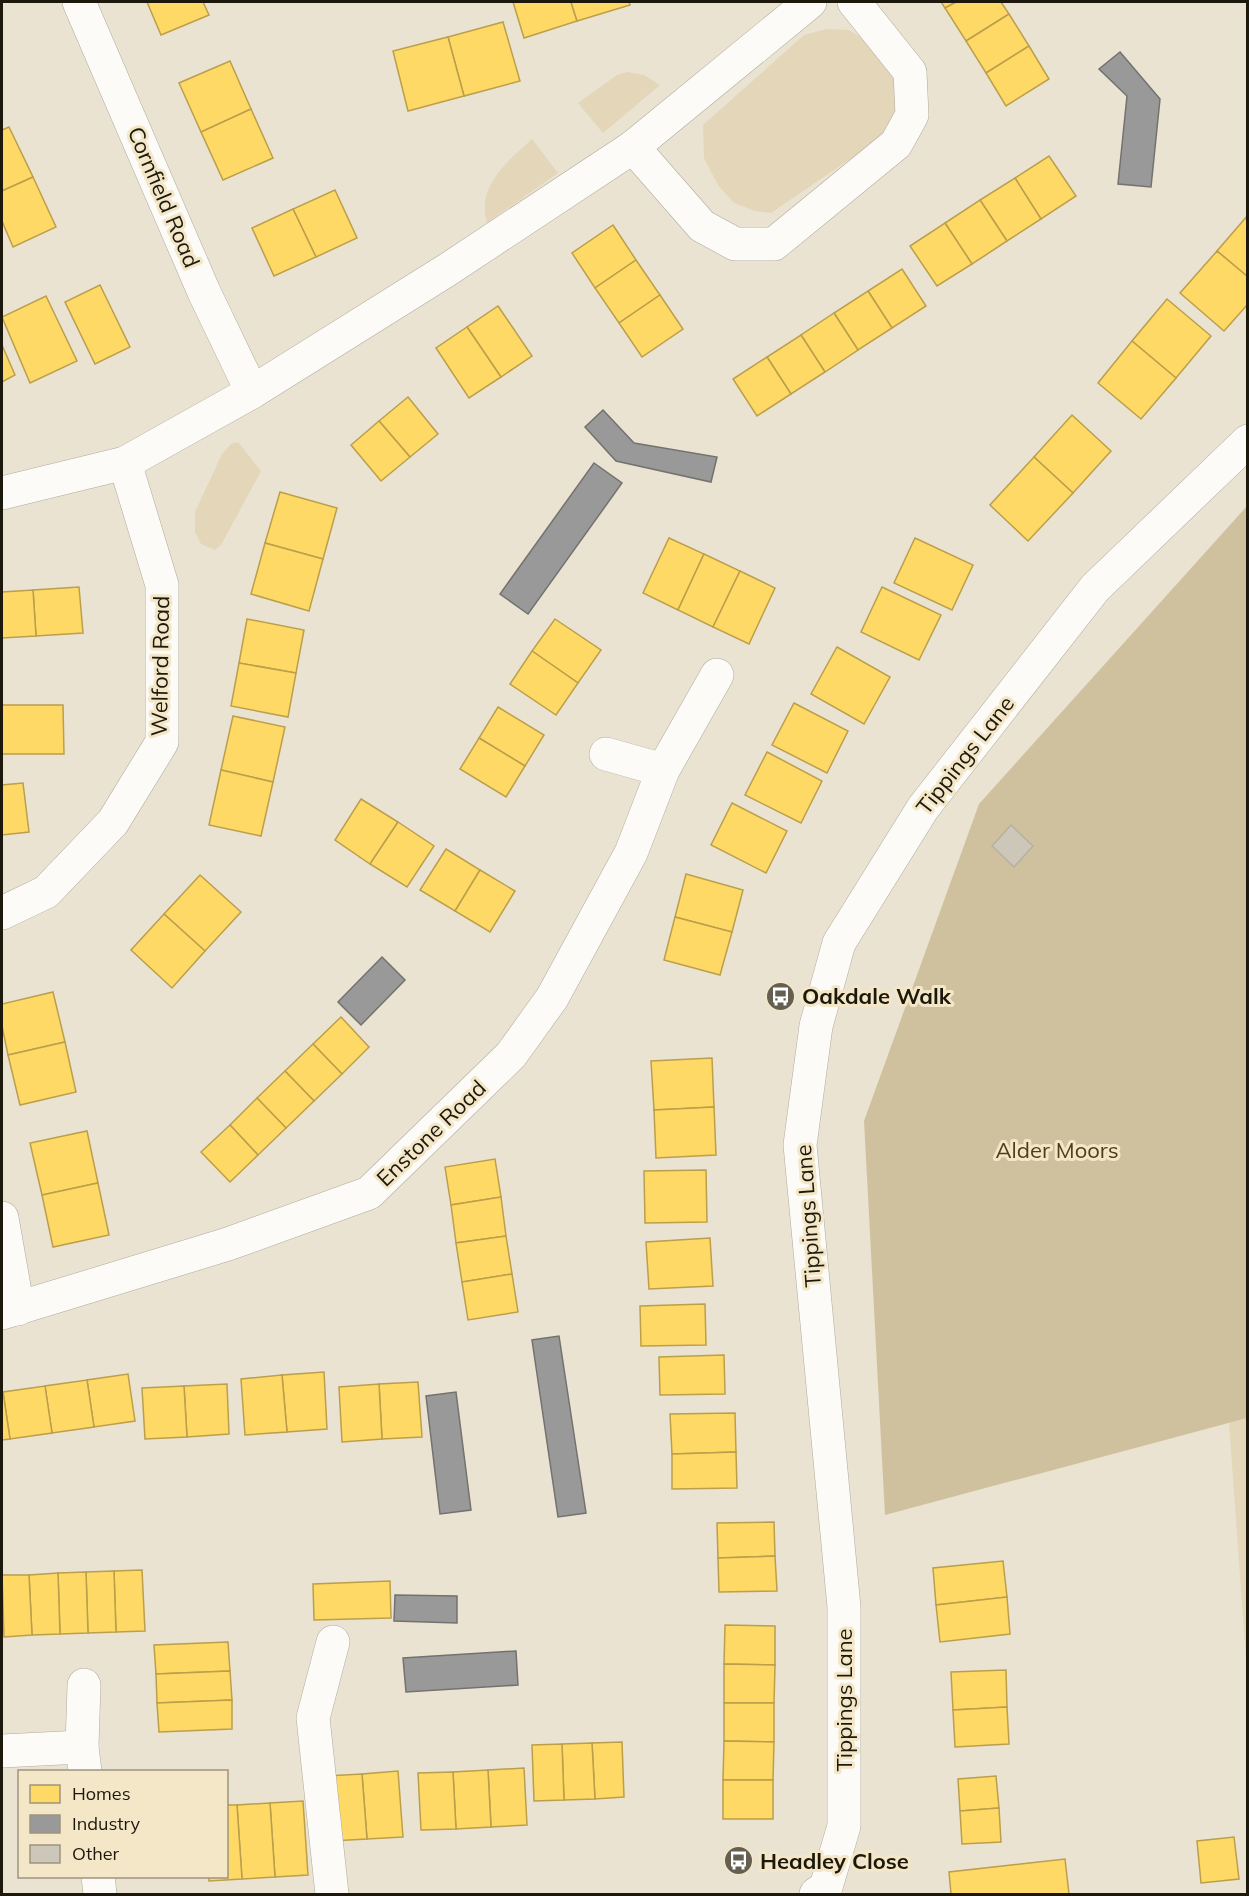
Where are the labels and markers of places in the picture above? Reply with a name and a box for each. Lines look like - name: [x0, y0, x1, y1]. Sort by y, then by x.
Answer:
- bus stop icon: Oakdale Walk: [765, 980, 797, 1012]
- place label: Oakdale Walk: [802, 982, 952, 1010]
- bus stop icon: Headley Close: [723, 1845, 755, 1877]
- place label: Headley Close: [760, 1847, 909, 1875]

